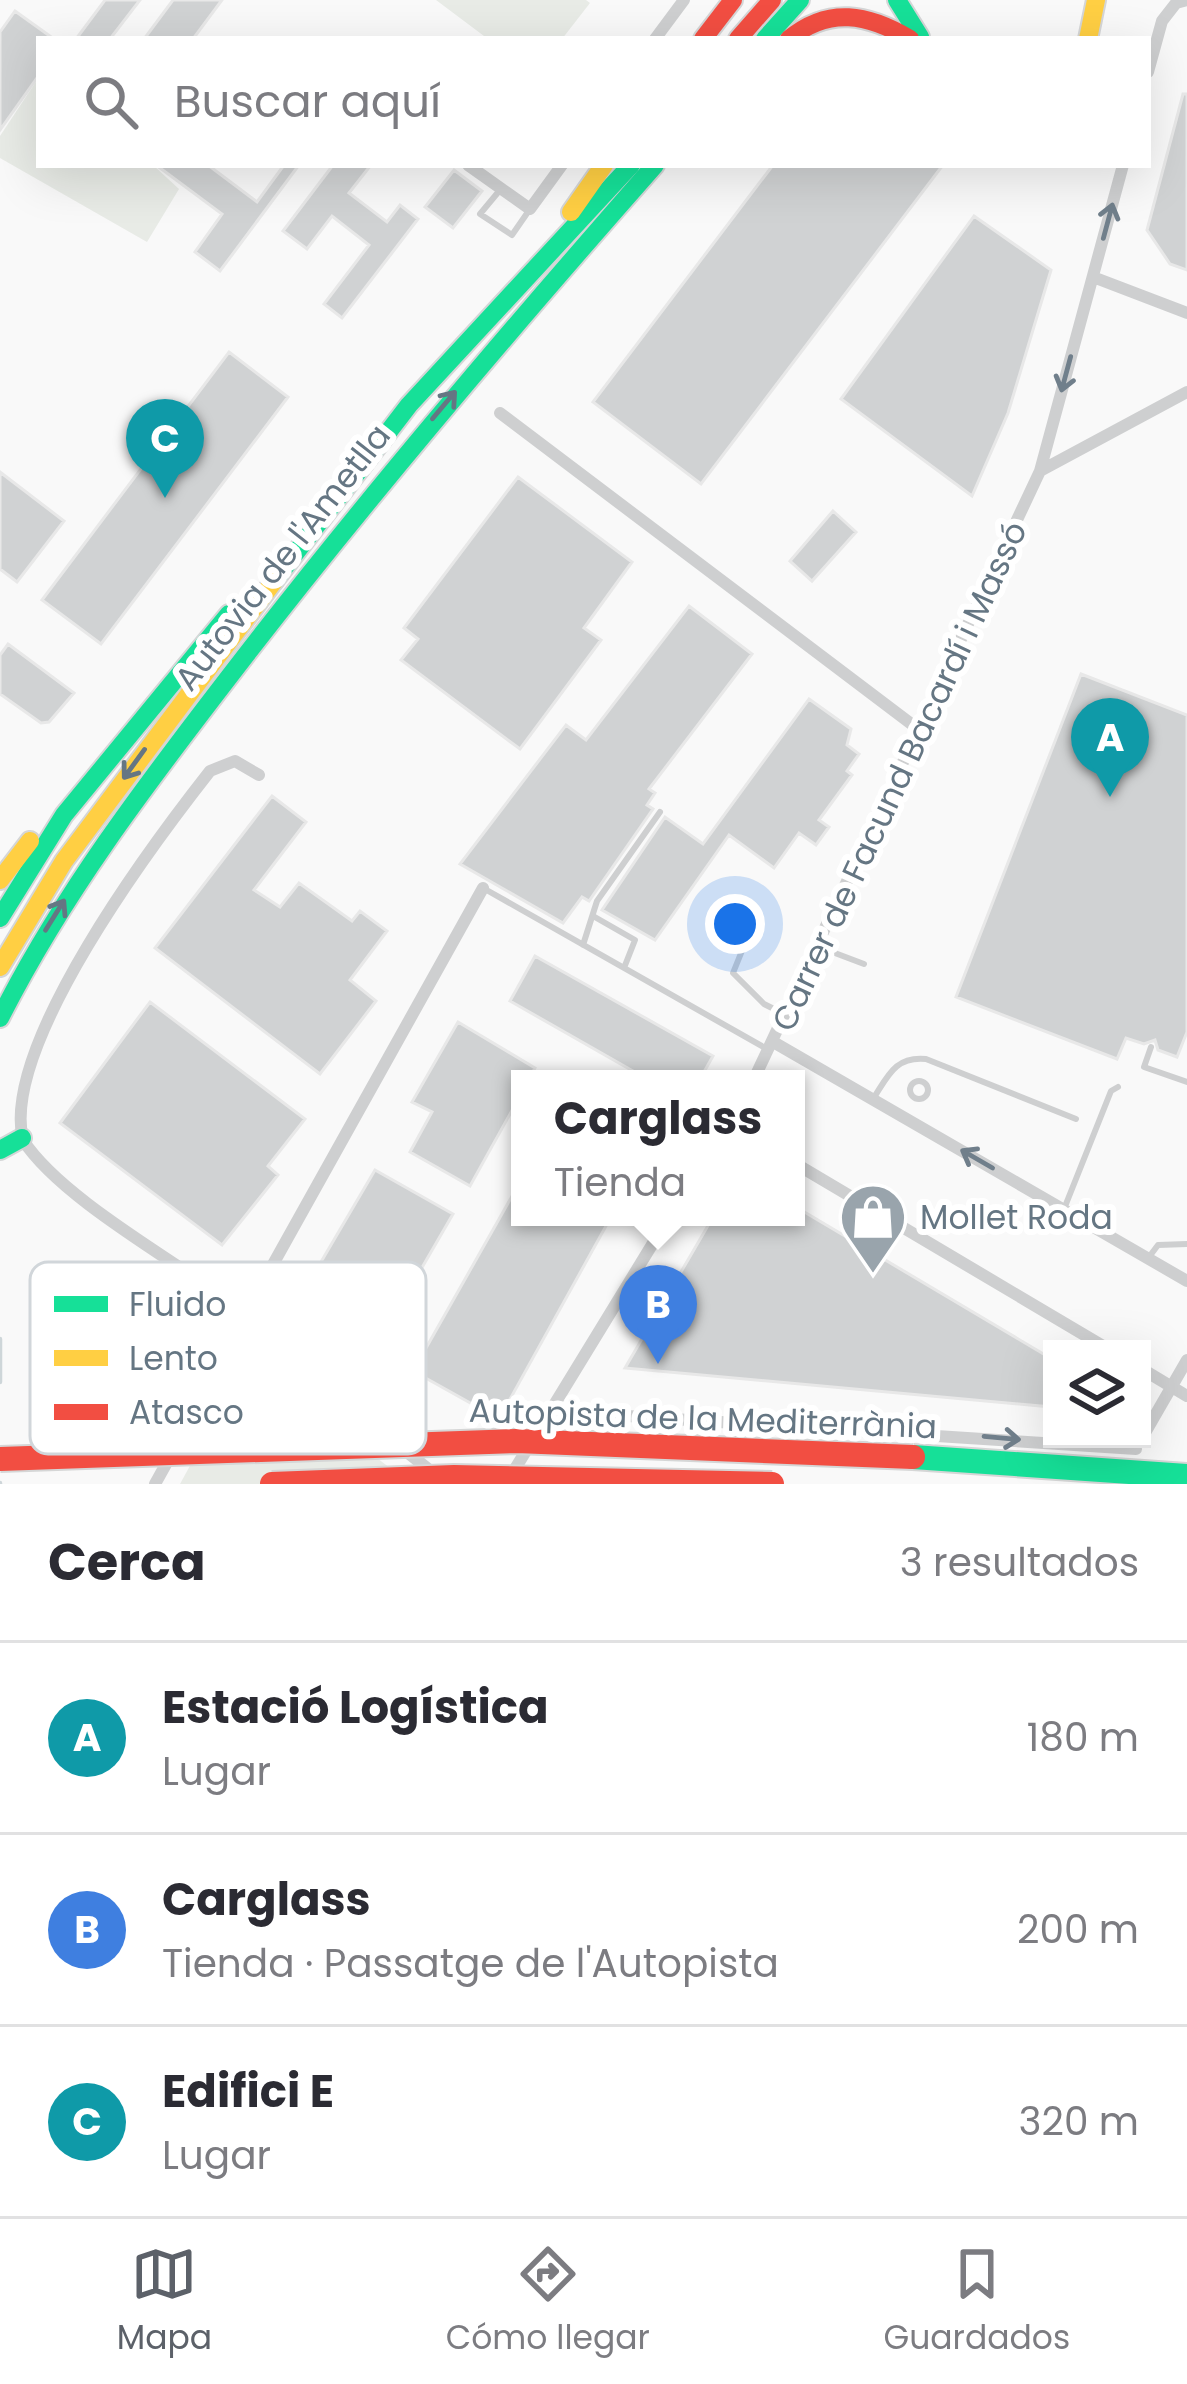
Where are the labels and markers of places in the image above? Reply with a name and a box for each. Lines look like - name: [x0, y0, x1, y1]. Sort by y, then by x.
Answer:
- pin: C: [126, 399, 204, 498]
- pin: A: [1071, 698, 1149, 797]
- shop icon: Mollet Roda: [838, 1182, 908, 1276]
- place label: Mollet Roda: [920, 1194, 1113, 1241]
- pin: B: [619, 1265, 697, 1364]

